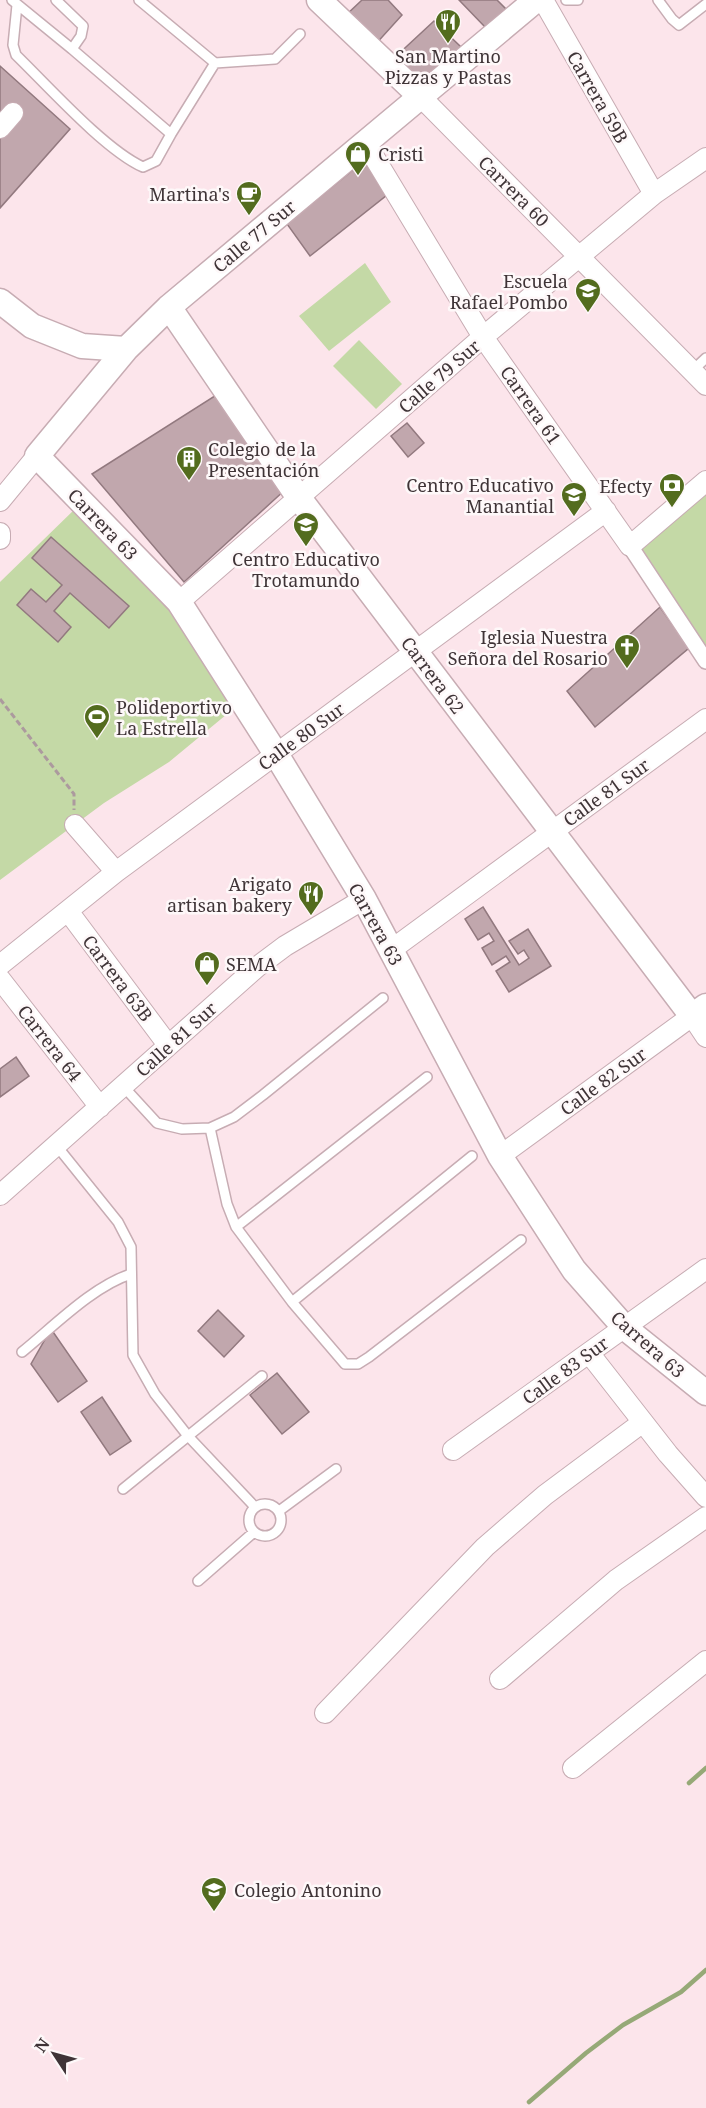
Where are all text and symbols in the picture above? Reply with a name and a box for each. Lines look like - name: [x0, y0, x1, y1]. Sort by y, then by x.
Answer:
- restaurant icon: San Martino Pizzas y Pastas: [433, 7, 463, 45]
- place label: San Martino Pizzas y Pastas: [385, 44, 511, 89]
- street label: Carrera 59B: [562, 47, 634, 147]
- shop icon: Cristi: [343, 139, 373, 177]
- place label: Cristi: [378, 142, 424, 166]
- street label: Carrera 60: [473, 150, 555, 232]
- cafe icon: Martina's: [234, 179, 264, 217]
- place label: Martina's: [149, 182, 230, 206]
- street label: Calle 77 Sur: [208, 194, 301, 278]
- place label: Escuela Rafael Pombo: [450, 269, 568, 314]
- school or university icon: Escuela Rafael Pombo: [573, 276, 603, 314]
- street label: Calle 79 Sur: [393, 333, 485, 418]
- street label: Carrera 61: [495, 361, 567, 449]
- place label: Colegio de la Presentación: [208, 437, 320, 482]
- building icon: Colegio de la Presentación: [174, 444, 204, 482]
- bank icon: Efecty: [657, 471, 687, 509]
- place label: Centro Educativo Manantial: [406, 473, 554, 518]
- place label: Efecty: [599, 474, 653, 498]
- school or university icon: Centro Educativo Manantial: [559, 480, 589, 518]
- street label: Carrera 63: [63, 483, 143, 565]
- school or university icon: Centro Educativo Trotamundo: [291, 510, 321, 548]
- place label: Centro Educativo Trotamundo: [232, 547, 380, 592]
- place label: Iglesia Nuestra Señora del Rosario: [448, 625, 608, 670]
- street label: Carrera 62: [396, 632, 470, 718]
- church icon: Iglesia Nuestra Señora del Rosario: [612, 632, 642, 670]
- place label: Polideportivo La Estrella: [116, 695, 232, 740]
- street label: Calle 80 Sur: [253, 696, 349, 775]
- sports icon: Polideportivo La Estrella: [82, 702, 112, 740]
- street label: Calle 81 Sur: [558, 752, 654, 831]
- place label: Arigato artisan bakery: [167, 872, 293, 917]
- street label: Carrera 63: [343, 878, 409, 970]
- restaurant icon: Arigato artisan bakery: [296, 879, 326, 917]
- street label: Carrera 63B: [78, 930, 158, 1026]
- shop icon: SEMA: [192, 949, 222, 987]
- place label: SEMA: [226, 952, 277, 976]
- street label: Calle 81 Sur: [130, 996, 222, 1082]
- street label: Carrera 64: [13, 1000, 87, 1086]
- street label: Calle 82 Sur: [555, 1041, 651, 1120]
- street label: Carrera 63: [606, 1305, 690, 1383]
- street label: Calle 83 Sur: [517, 1330, 613, 1409]
- school or university icon: Colegio Antonino: [199, 1875, 229, 1913]
- place label: Colegio Antonino: [234, 1878, 382, 1902]
- north arrow: [24, 2024, 84, 2084]
- text: N: [29, 2033, 55, 2057]

